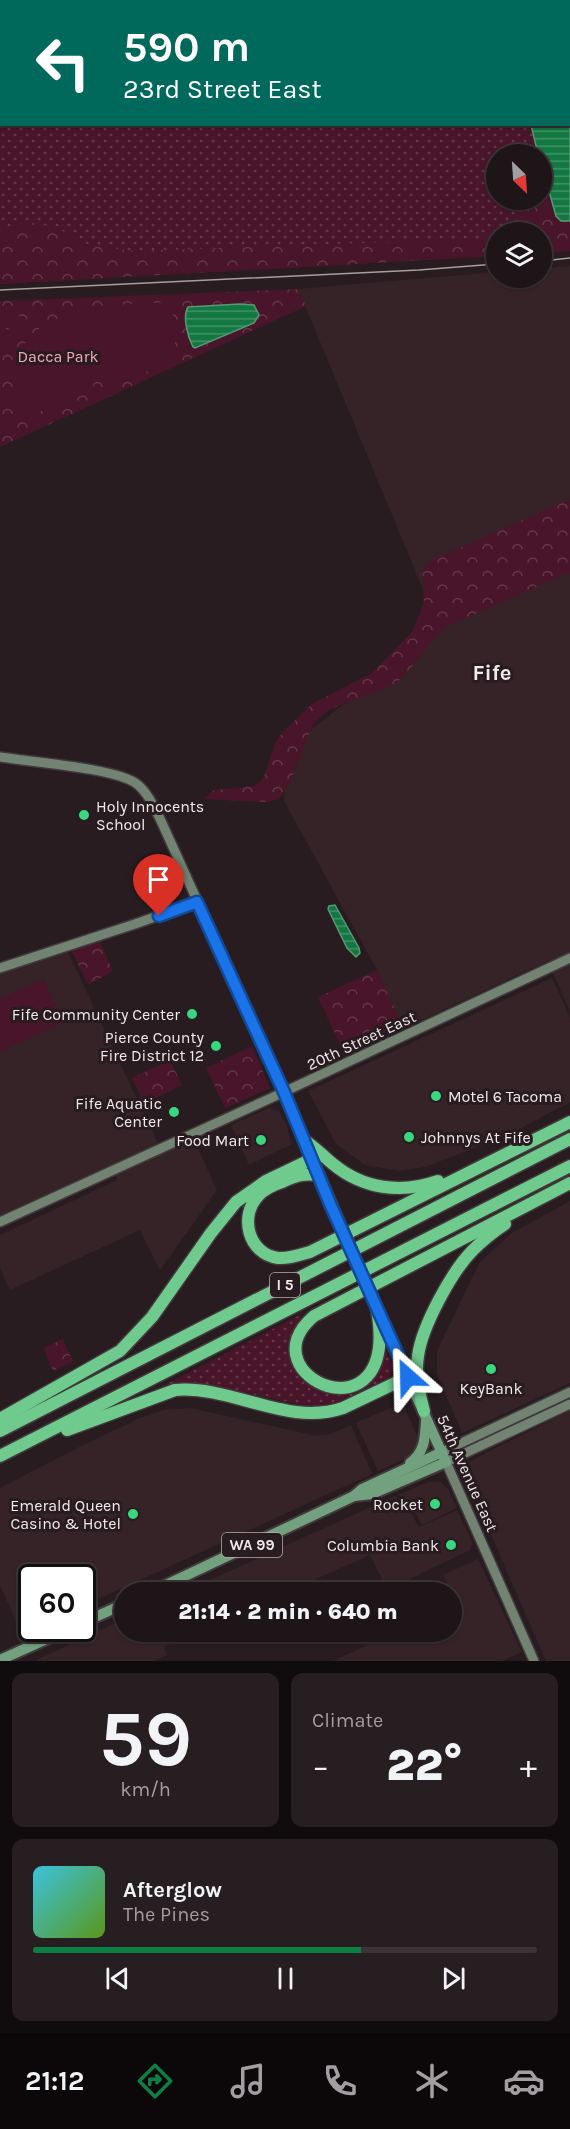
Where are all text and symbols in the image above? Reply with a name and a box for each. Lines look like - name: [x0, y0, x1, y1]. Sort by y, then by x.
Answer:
- text: 590 m: [123, 22, 250, 72]
- icon: left: [24, 24, 102, 102]
- text: 23rd Street East: [123, 73, 322, 105]
- north arrow: [486, 144, 552, 210]
- map controls: [486, 144, 552, 288]
- button: layers: [486, 222, 552, 288]
- park label: Dacca Park: [18, 347, 98, 366]
- district label: Fife: [473, 660, 511, 686]
- place label: Holy Innocents School: [96, 797, 204, 834]
- marker: Holy Innocents School: [77, 808, 91, 822]
- pin: [133, 854, 184, 916]
- icon: arrive: [142, 863, 175, 896]
- place label: Fife Community Center: [12, 1005, 180, 1024]
- marker: Fife Community Center: [185, 1007, 199, 1021]
- street label: 20th Street East: [304, 1007, 419, 1074]
- place label: Pierce County Fire District 12: [100, 1028, 205, 1065]
- marker: Pierce County Fire District 12: [209, 1039, 223, 1053]
- place label: Motel 6 Tacoma: [448, 1087, 562, 1106]
- marker: Motel 6 Tacoma: [429, 1089, 443, 1103]
- place label: Fife Aquatic Center: [75, 1094, 162, 1131]
- marker: Fife Aquatic Center: [167, 1105, 181, 1119]
- place label: Johnnys At Fife: [421, 1128, 531, 1147]
- marker: Johnnys At Fife: [402, 1130, 416, 1144]
- place label: Food Mart: [176, 1131, 249, 1150]
- marker: Food Mart: [254, 1133, 268, 1147]
- road number: I 5: [270, 1273, 300, 1297]
- position arrow: [376, 1345, 440, 1409]
- marker: KeyBank: [484, 1362, 498, 1376]
- place label: KeyBank: [460, 1379, 522, 1398]
- street label: 54th Avenue East: [433, 1412, 502, 1535]
- place label: Rocket: [373, 1495, 423, 1514]
- place label: Emerald Queen Casino & Hotel: [10, 1496, 121, 1533]
- marker: Rocket: [428, 1497, 442, 1511]
- marker: Emerald Queen Casino & Hotel: [126, 1507, 140, 1521]
- road number: WA 99: [222, 1533, 282, 1557]
- place label: Columbia Bank: [327, 1536, 439, 1555]
- marker: Columbia Bank: [444, 1538, 458, 1552]
- speed limit sign: 60: [18, 1564, 96, 1642]
- text: 21:14 · 2 min · 640 m: [178, 1599, 398, 1625]
- text: 59: [99, 1693, 192, 1785]
- text: Climate: [312, 1709, 383, 1732]
- text: 22°: [386, 1739, 463, 1791]
- text: −: [312, 1747, 329, 1785]
- text: +: [520, 1747, 537, 1785]
- text: km/h: [120, 1778, 171, 1801]
- text: Afterglow: [123, 1877, 222, 1903]
- text: The Pines: [123, 1903, 210, 1926]
- icon: previous: [101, 1962, 134, 1995]
- icon: pause: [269, 1962, 302, 1995]
- icon: next: [437, 1962, 470, 1995]
- icon: directions: [134, 2060, 176, 2102]
- icon: music: [227, 2060, 269, 2102]
- icon: phone: [319, 2060, 361, 2102]
- icon: climate: [411, 2060, 453, 2102]
- icon: car: [503, 2060, 545, 2102]
- text: 21:12: [25, 2065, 84, 2097]

